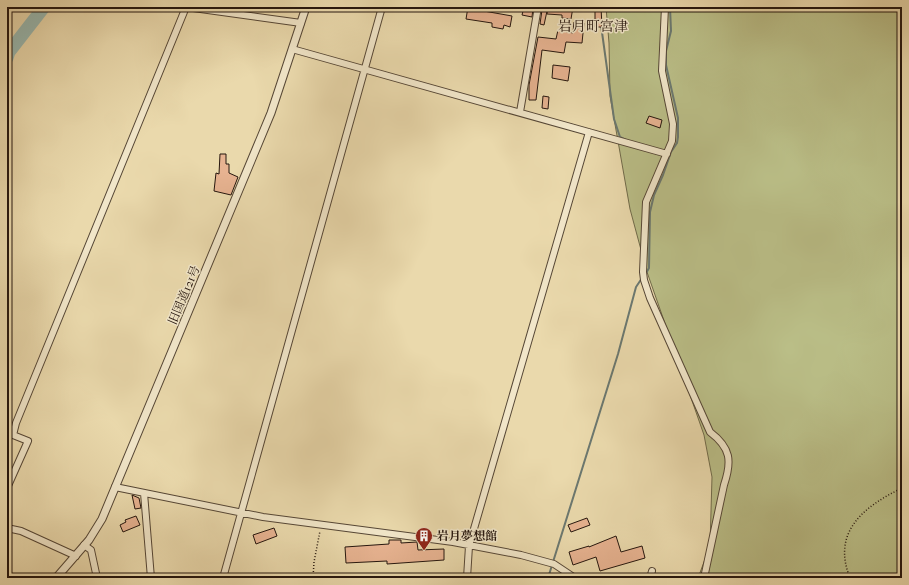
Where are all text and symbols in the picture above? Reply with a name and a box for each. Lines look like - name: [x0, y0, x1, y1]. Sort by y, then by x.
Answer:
- district label: 岩月町宮津: [558, 18, 628, 35]
- street label: 旧国道121号: [165, 263, 203, 327]
- building icon: 岩月夢想館: [414, 526, 434, 551]
- place label: 岩月夢想館: [437, 529, 497, 543]

